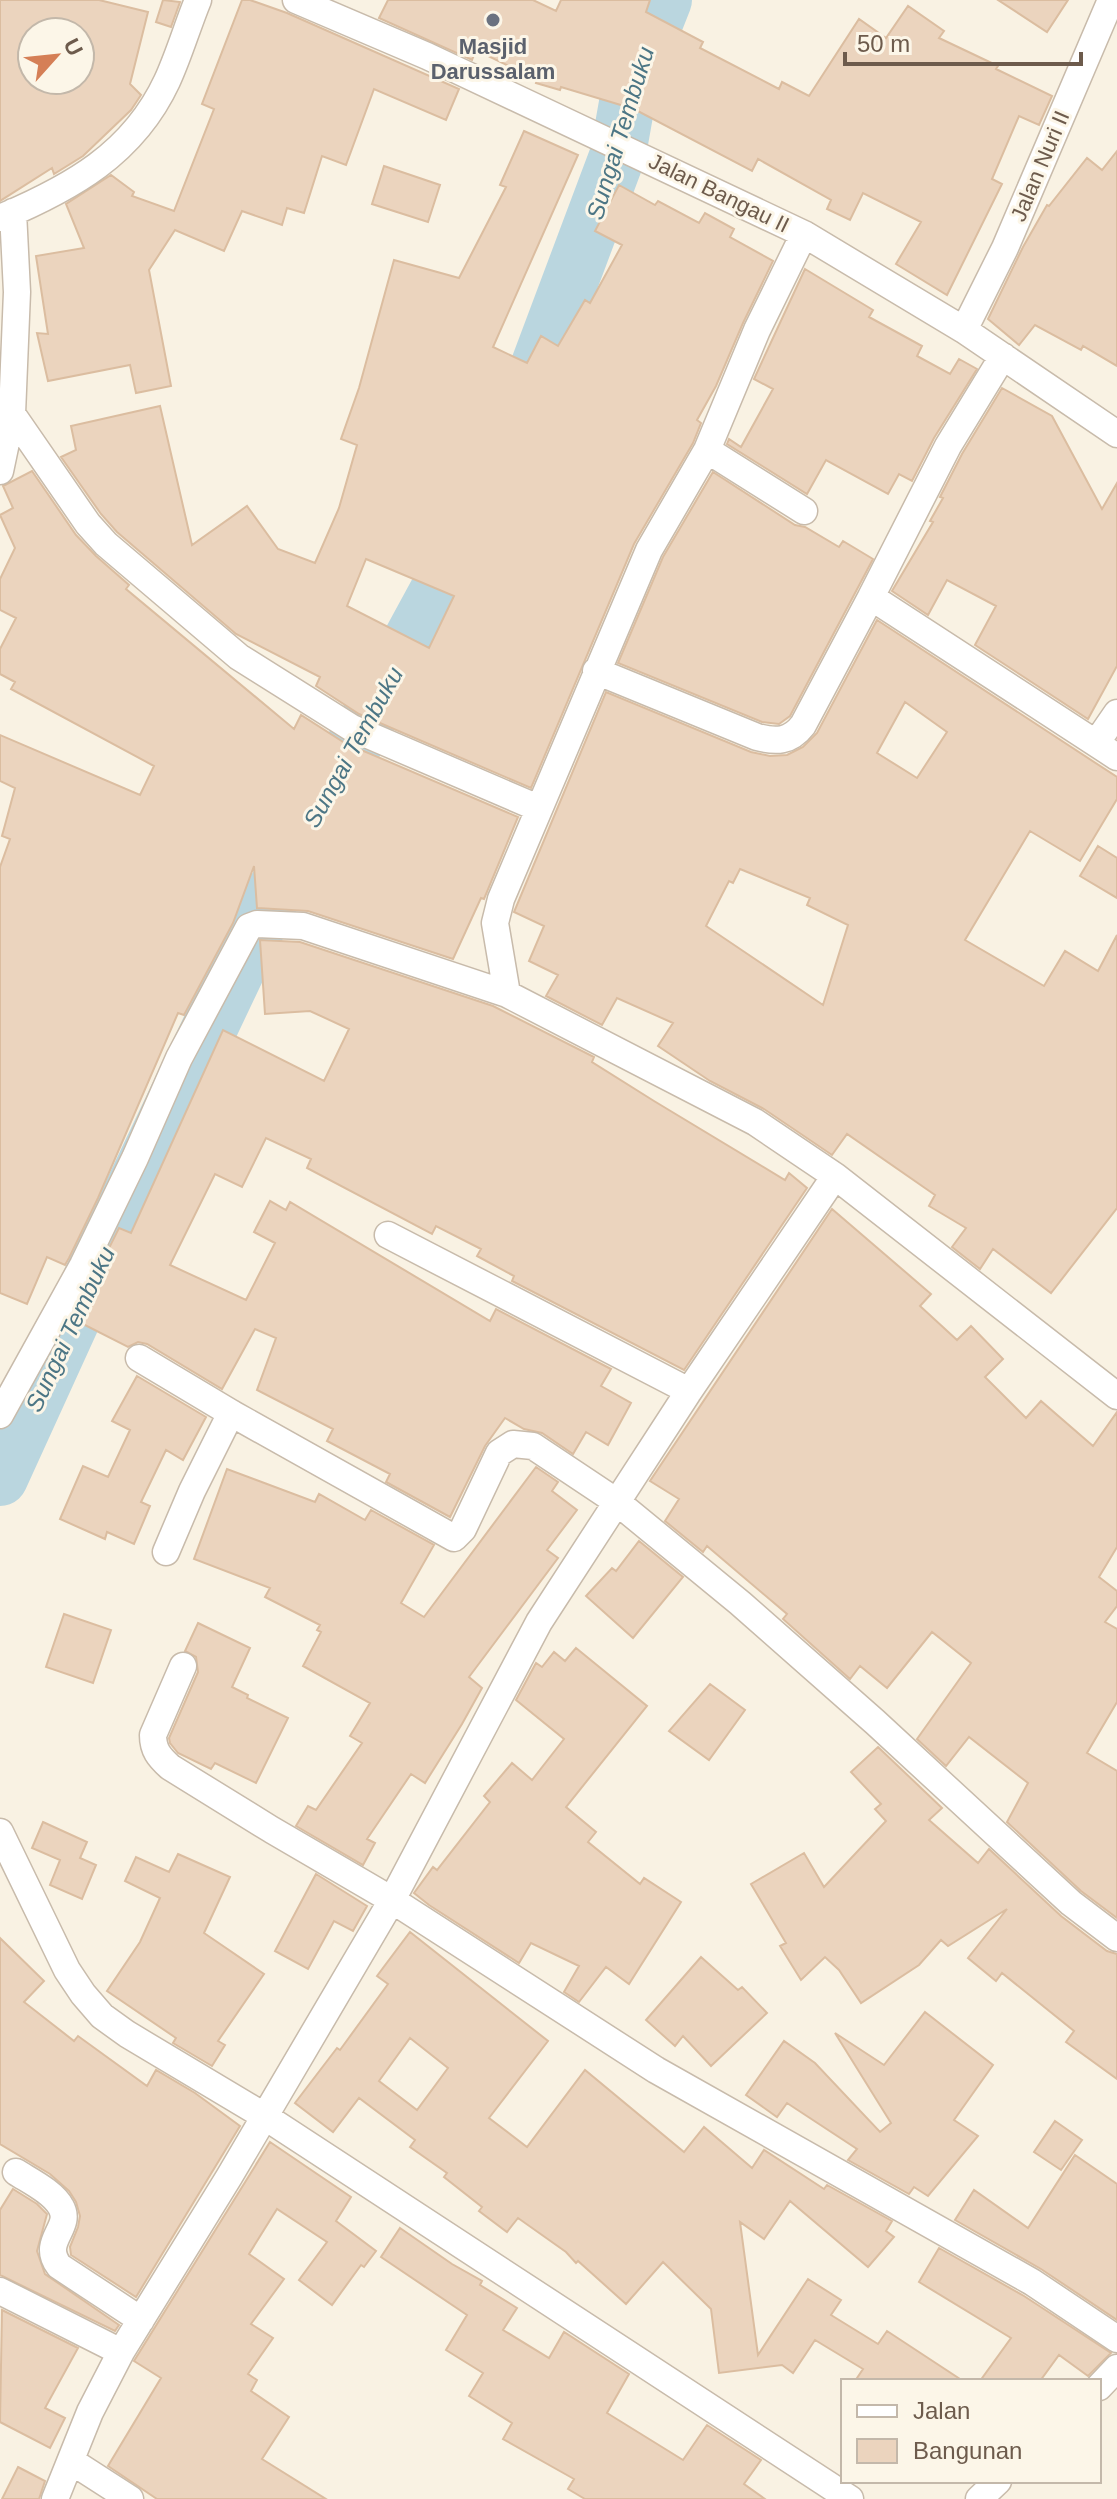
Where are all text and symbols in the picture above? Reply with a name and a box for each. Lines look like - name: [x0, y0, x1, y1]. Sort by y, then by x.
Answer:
- marker: Masjid Darussalam: [484, 11, 502, 29]
- north arrow: [16, 16, 96, 96]
- scale bar: [845, 16, 1081, 66]
- text: 50 m: [857, 30, 910, 57]
- text: U: [59, 34, 88, 60]
- place label: Masjid Darussalam: [431, 34, 555, 84]
- water label: Sungai Tembuku: [581, 43, 659, 223]
- street label: Jalan Nuri II: [1006, 107, 1074, 225]
- street label: Jalan Bangau II: [645, 148, 793, 238]
- water label: Sungai Tembuku: [298, 662, 408, 832]
- water label: Sungai Tembuku: [20, 1242, 120, 1416]
- legend: [841, 2379, 1101, 2483]
- text: Jalan: [913, 2397, 970, 2424]
- text: Bangunan: [913, 2437, 1022, 2464]

